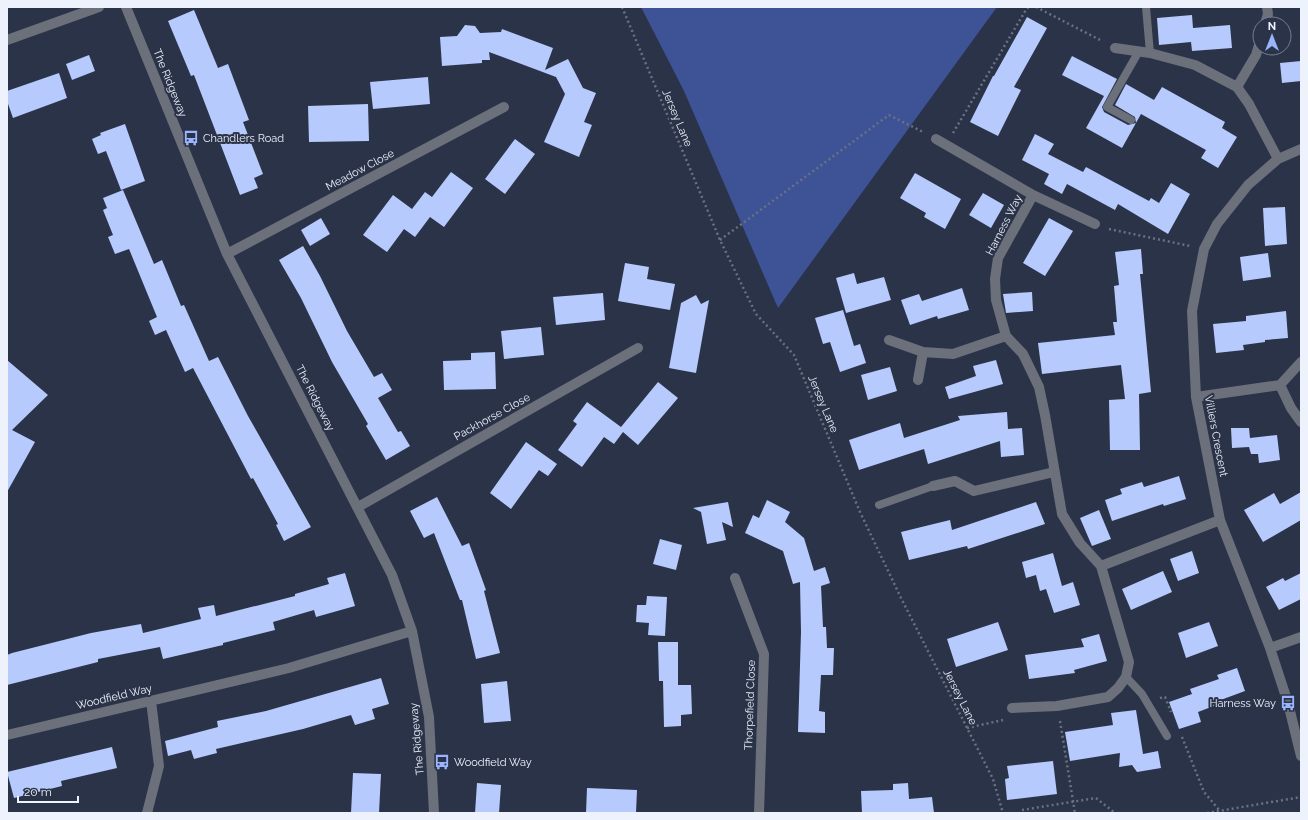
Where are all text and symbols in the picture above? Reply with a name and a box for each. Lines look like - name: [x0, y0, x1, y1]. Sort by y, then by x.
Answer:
- north arrow: [1252, 16, 1292, 56]
- text: N: [1268, 20, 1276, 33]
- street label: The Ridgeway: [150, 47, 190, 119]
- street label: Jersey Lane: [659, 87, 695, 149]
- bus stop icon: Chandlers Road: [182, 129, 200, 147]
- place label: Chandlers Road: [203, 132, 284, 145]
- street label: Meadow Close: [324, 146, 397, 193]
- street label: Harness Way: [983, 192, 1025, 258]
- street label: The Ridgeway: [293, 363, 337, 433]
- street label: Jersey Lane: [805, 373, 841, 435]
- street label: Packhorse Close: [452, 390, 533, 443]
- street label: Villiers Crescent: [1202, 394, 1230, 478]
- street label: Thorpefield Close: [742, 659, 758, 750]
- street label: Jersey Lane: [940, 667, 980, 728]
- street label: Woodfield Way: [75, 682, 153, 712]
- bus stop icon: Harness Way: [1279, 694, 1297, 712]
- place label: Harness Way: [1209, 697, 1276, 710]
- street label: The Ridgeway: [407, 702, 427, 776]
- bus stop icon: Woodfield Way: [433, 753, 451, 771]
- place label: Woodfield Way: [454, 756, 532, 769]
- scale bar: [18, 778, 78, 804]
- text: 20 m: [24, 785, 52, 799]

